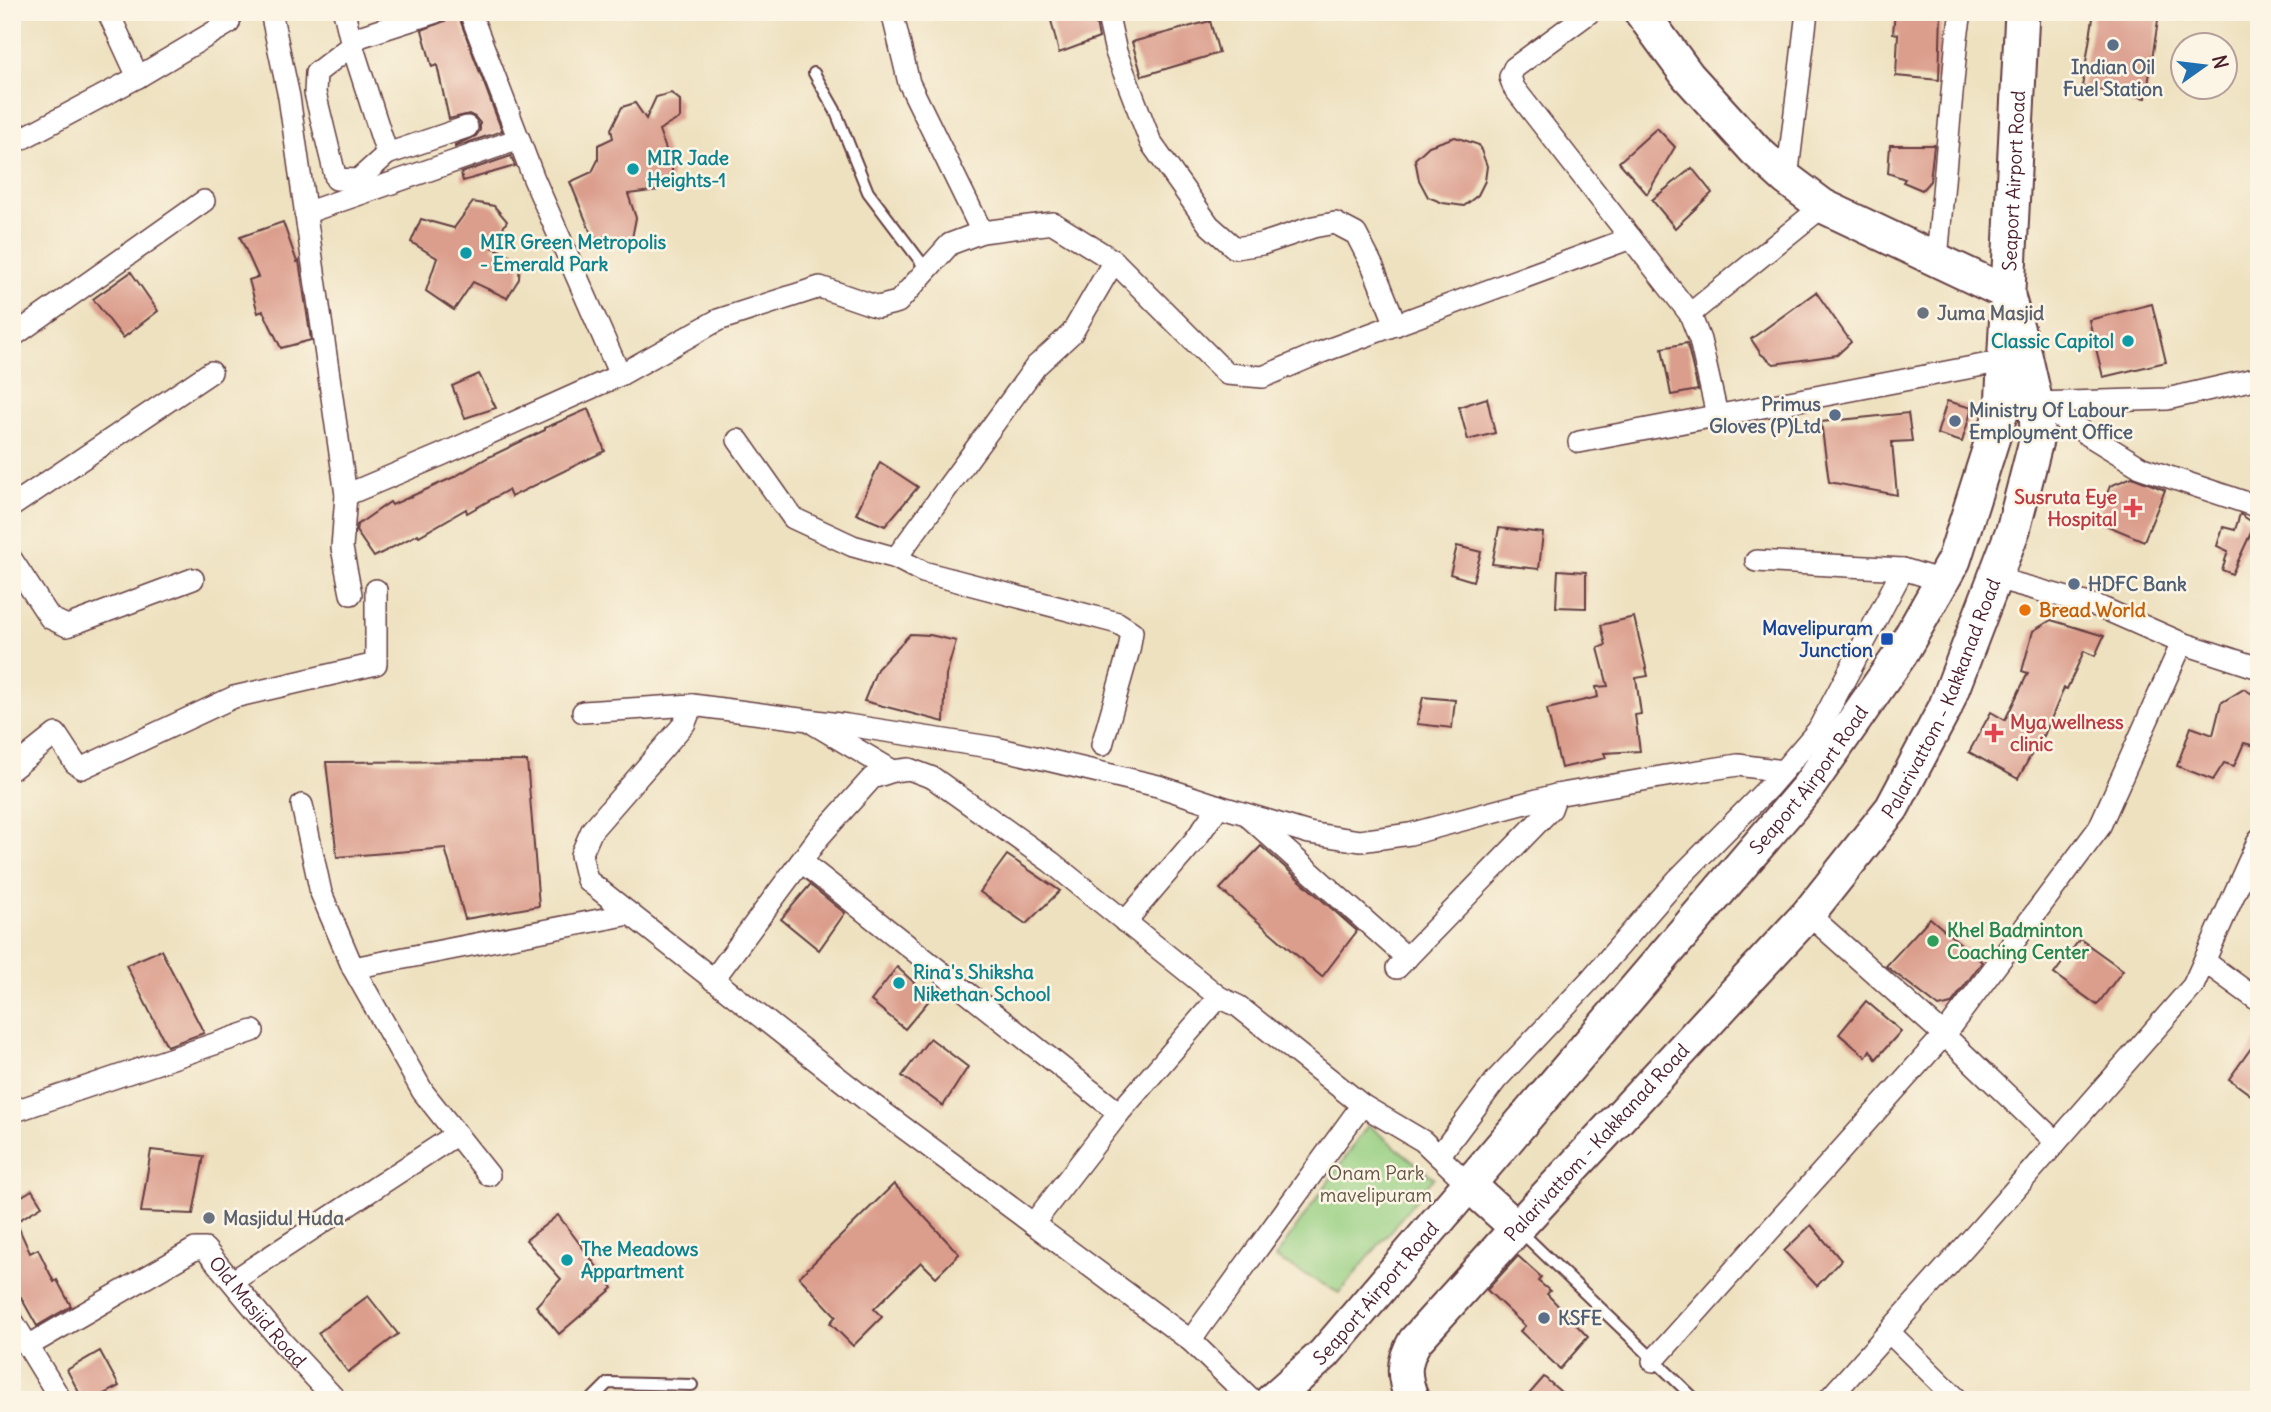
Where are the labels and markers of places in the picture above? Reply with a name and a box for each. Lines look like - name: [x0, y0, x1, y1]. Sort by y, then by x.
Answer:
- marker: Indian Oil Fuel Station: [2105, 37, 2121, 53]
- place label: Indian Oil Fuel Station: [2063, 55, 2163, 101]
- place label: MIR Jade Heights-1: [647, 146, 729, 192]
- marker: MIR Jade Heights-1: [625, 161, 641, 177]
- place label: MIR Green Metropolis - Emerald Park: [480, 230, 666, 276]
- marker: MIR Green Metropolis - Emerald Park: [458, 245, 474, 261]
- place label: Juma Masjid: [1937, 301, 2044, 325]
- marker: Juma Masjid: [1915, 305, 1931, 321]
- place label: Classic Capitol: [1991, 329, 2114, 353]
- marker: Classic Capitol: [2120, 333, 2136, 349]
- place label: Primus Gloves (P)Ltd: [1709, 392, 1821, 438]
- place label: Ministry Of Labour Employment Office: [1969, 398, 2133, 444]
- marker: Primus Gloves (P)Ltd: [1827, 407, 1843, 423]
- marker: Ministry Of Labour Employment Office: [1947, 413, 1963, 429]
- place label: Susruta Eye Hospital: [2014, 485, 2117, 531]
- marker: Susruta Eye Hospital: [2123, 498, 2143, 518]
- place label: HDFC Bank: [2088, 572, 2187, 596]
- marker: HDFC Bank: [2066, 576, 2082, 592]
- place label: Bread World: [2039, 598, 2146, 622]
- marker: Bread World: [2017, 602, 2033, 618]
- place label: Mavelipuram Junction: [1762, 616, 1873, 662]
- marker: Mavelipuram Junction: [1879, 631, 1895, 647]
- place label: Mya wellness clinic: [2010, 710, 2124, 756]
- marker: Mya wellness clinic: [1984, 723, 2004, 743]
- place label: Khel Badminton Coaching Center: [1947, 918, 2089, 964]
- marker: Khel Badminton Coaching Center: [1925, 933, 1941, 949]
- place label: Rina's Shiksha Nikethan School: [913, 960, 1051, 1006]
- marker: Rina's Shiksha Nikethan School: [891, 975, 907, 991]
- place label: Masjidul Huda: [223, 1206, 344, 1230]
- marker: Masjidul Huda: [201, 1210, 217, 1226]
- place label: The Meadows Appartment: [581, 1237, 699, 1283]
- marker: The Meadows Appartment: [559, 1252, 575, 1268]
- place label: KSFE: [1558, 1306, 1602, 1330]
- marker: KSFE: [1536, 1310, 1552, 1326]

